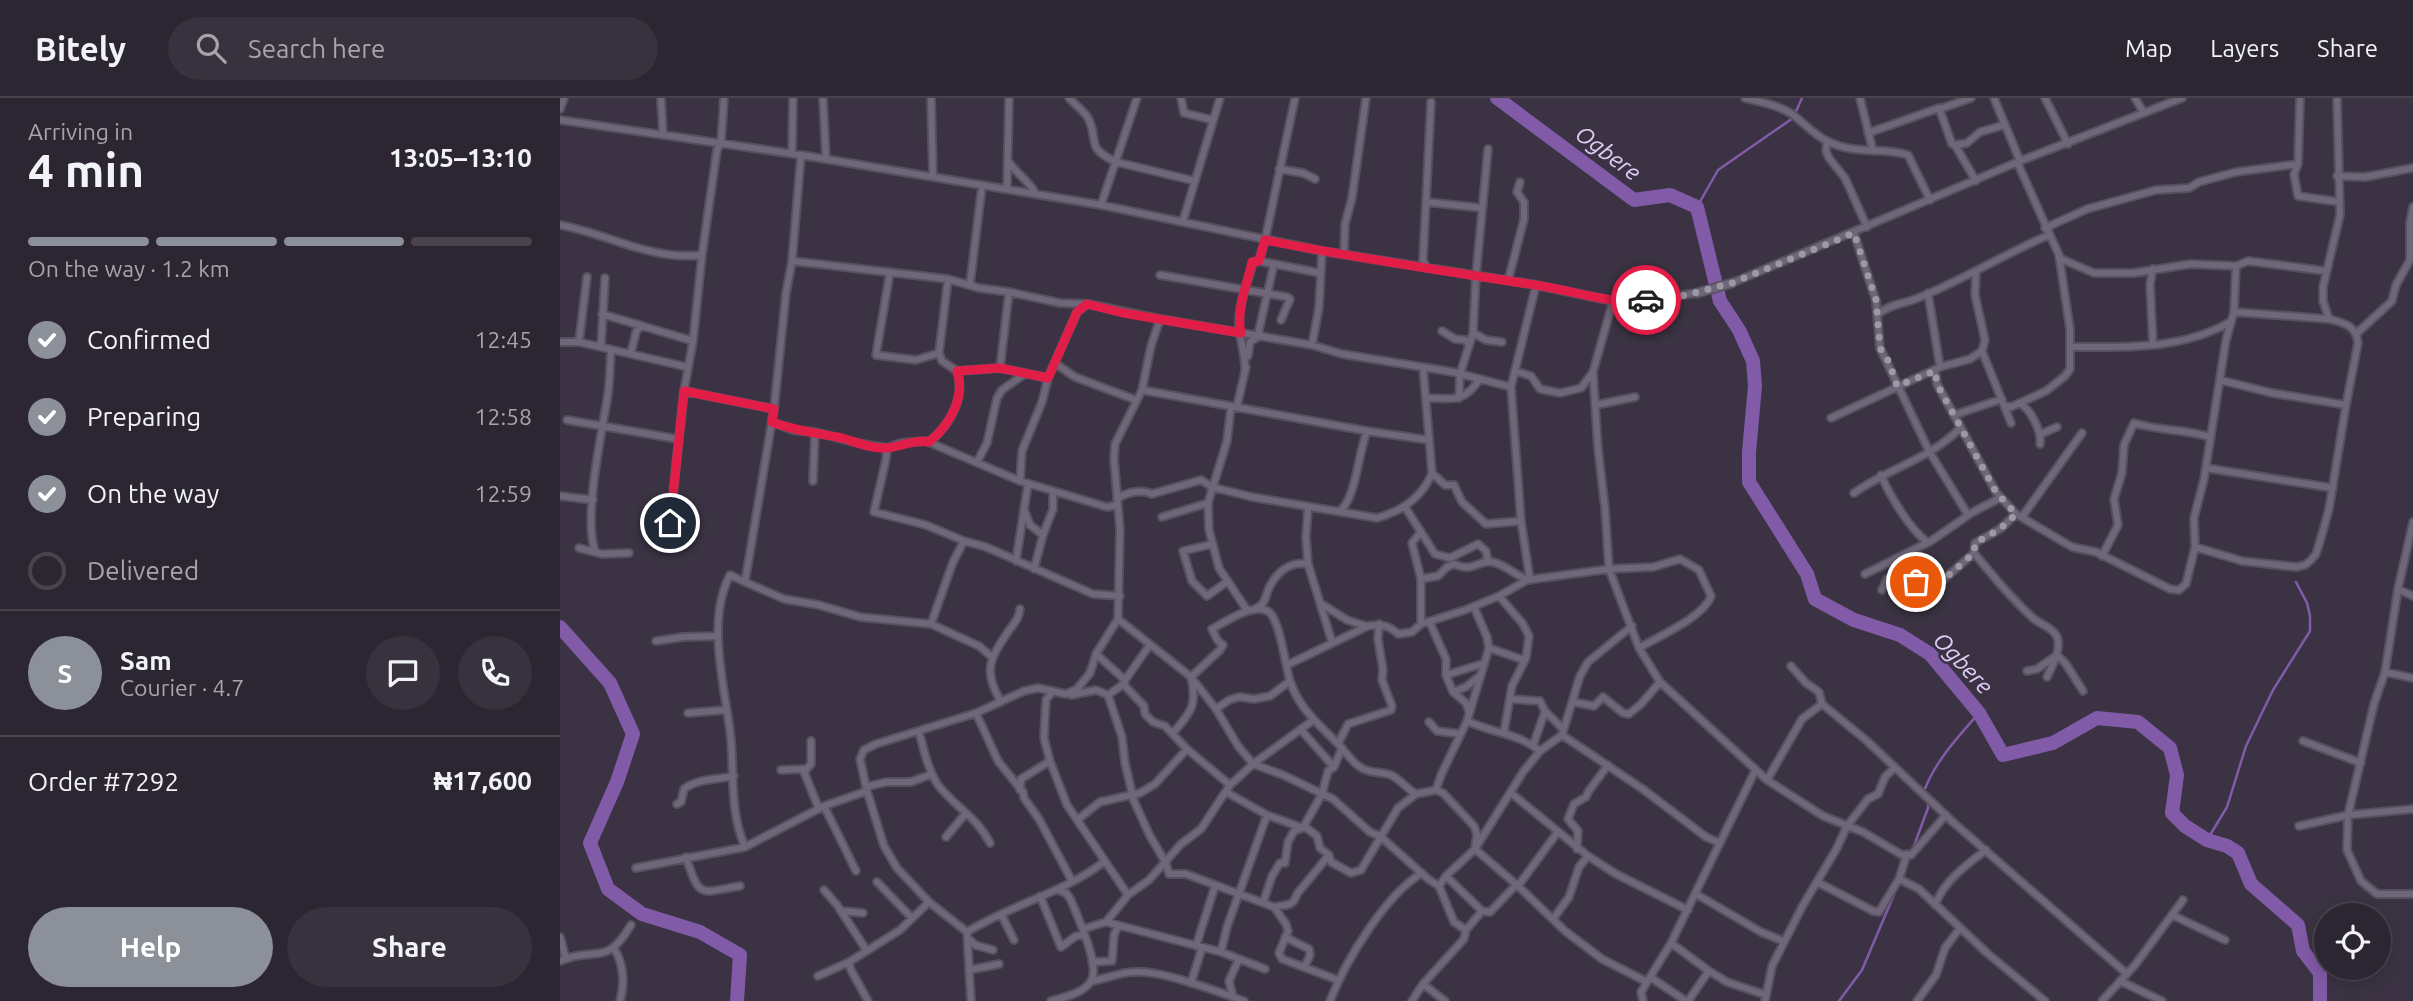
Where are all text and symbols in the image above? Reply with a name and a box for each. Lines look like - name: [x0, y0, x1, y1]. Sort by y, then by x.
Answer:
- search box: [168, 17, 658, 80]
- icon: search: [192, 29, 230, 67]
- text: Bitely: [35, 30, 126, 67]
- text: Search here: [248, 34, 385, 63]
- text: Map: [2125, 35, 2172, 62]
- text: Layers: [2210, 35, 2279, 62]
- text: Share: [2317, 35, 2378, 62]
- text: Arriving in: [28, 119, 133, 144]
- water label: Ogbere: [1571, 120, 1646, 185]
- text: 13:05–13:10: [389, 143, 532, 172]
- text: 4 min: [28, 144, 144, 196]
- text: On the way · 1.2 km: [28, 256, 230, 281]
- courier: [1611, 265, 1681, 335]
- icon: car: [1627, 281, 1665, 319]
- icon: check: [28, 321, 66, 359]
- text: Confirmed: [87, 325, 211, 354]
- text: 12:45: [474, 327, 532, 352]
- icon: check: [28, 398, 66, 436]
- text: Preparing: [87, 402, 201, 431]
- text: 12:58: [474, 404, 532, 429]
- icon: check: [28, 475, 66, 513]
- text: On the way: [87, 479, 219, 508]
- text: 12:59: [474, 481, 532, 506]
- pin: [640, 493, 700, 553]
- icon: home: [651, 504, 689, 542]
- pin: [1886, 552, 1946, 612]
- text: Delivered: [87, 556, 199, 585]
- icon: bag: [1897, 563, 1935, 601]
- water label: Ogbere: [1929, 627, 1998, 699]
- button: chat: [366, 636, 440, 710]
- button: phone: [458, 636, 532, 710]
- text: Sam: [120, 646, 172, 675]
- text: S: [58, 659, 72, 688]
- text: Courier · 4.7: [120, 675, 244, 700]
- text: ₦17,600: [434, 766, 532, 795]
- text: Order #7292: [28, 767, 179, 796]
- map controls: [2314, 903, 2391, 980]
- button: locate: [2314, 903, 2391, 980]
- button: Help: [28, 907, 273, 987]
- button: Share: [287, 907, 532, 987]

